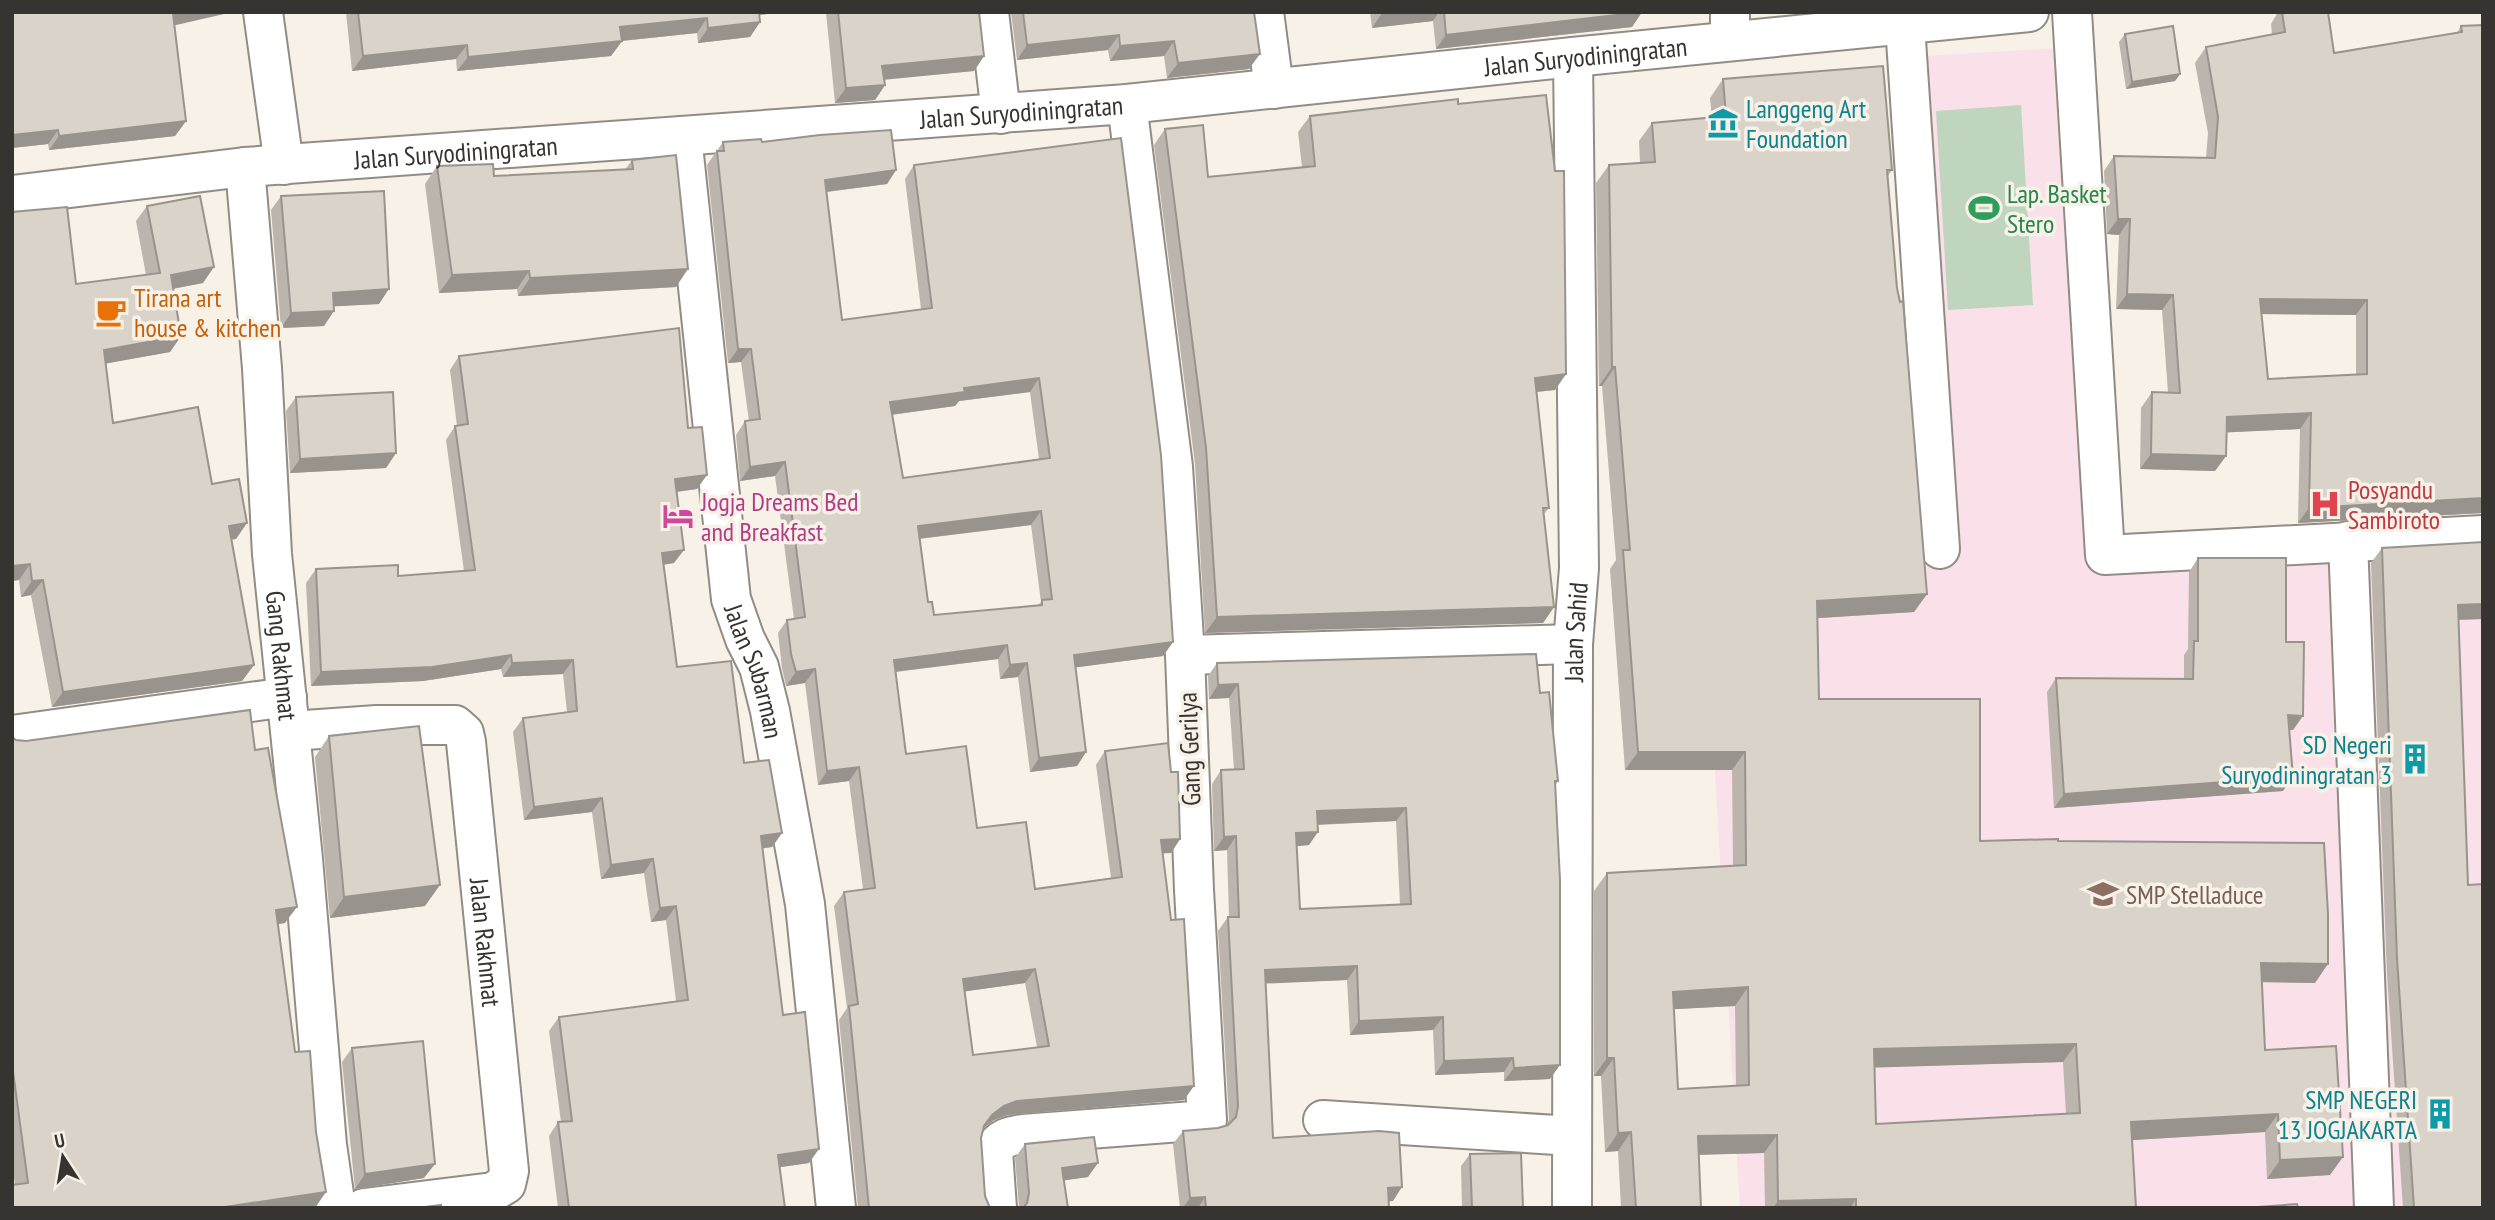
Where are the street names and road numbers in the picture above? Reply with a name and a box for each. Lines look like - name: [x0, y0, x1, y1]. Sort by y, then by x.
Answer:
- street label: Jalan Suryodiningratan: [1481, 29, 1689, 83]
- street label: Jalan Suryodiningratan: [918, 88, 1124, 135]
- street label: Jalan Suryodiningratan: [352, 128, 559, 176]
- street label: Jalan Sahid: [1556, 581, 1594, 683]
- street label: Gang Rakhmat: [259, 589, 305, 722]
- street label: Jalan Subarman: [717, 599, 791, 741]
- street label: Gang Gerilya: [1171, 692, 1207, 806]
- street label: Jalan Rakhmat: [463, 876, 509, 1008]

